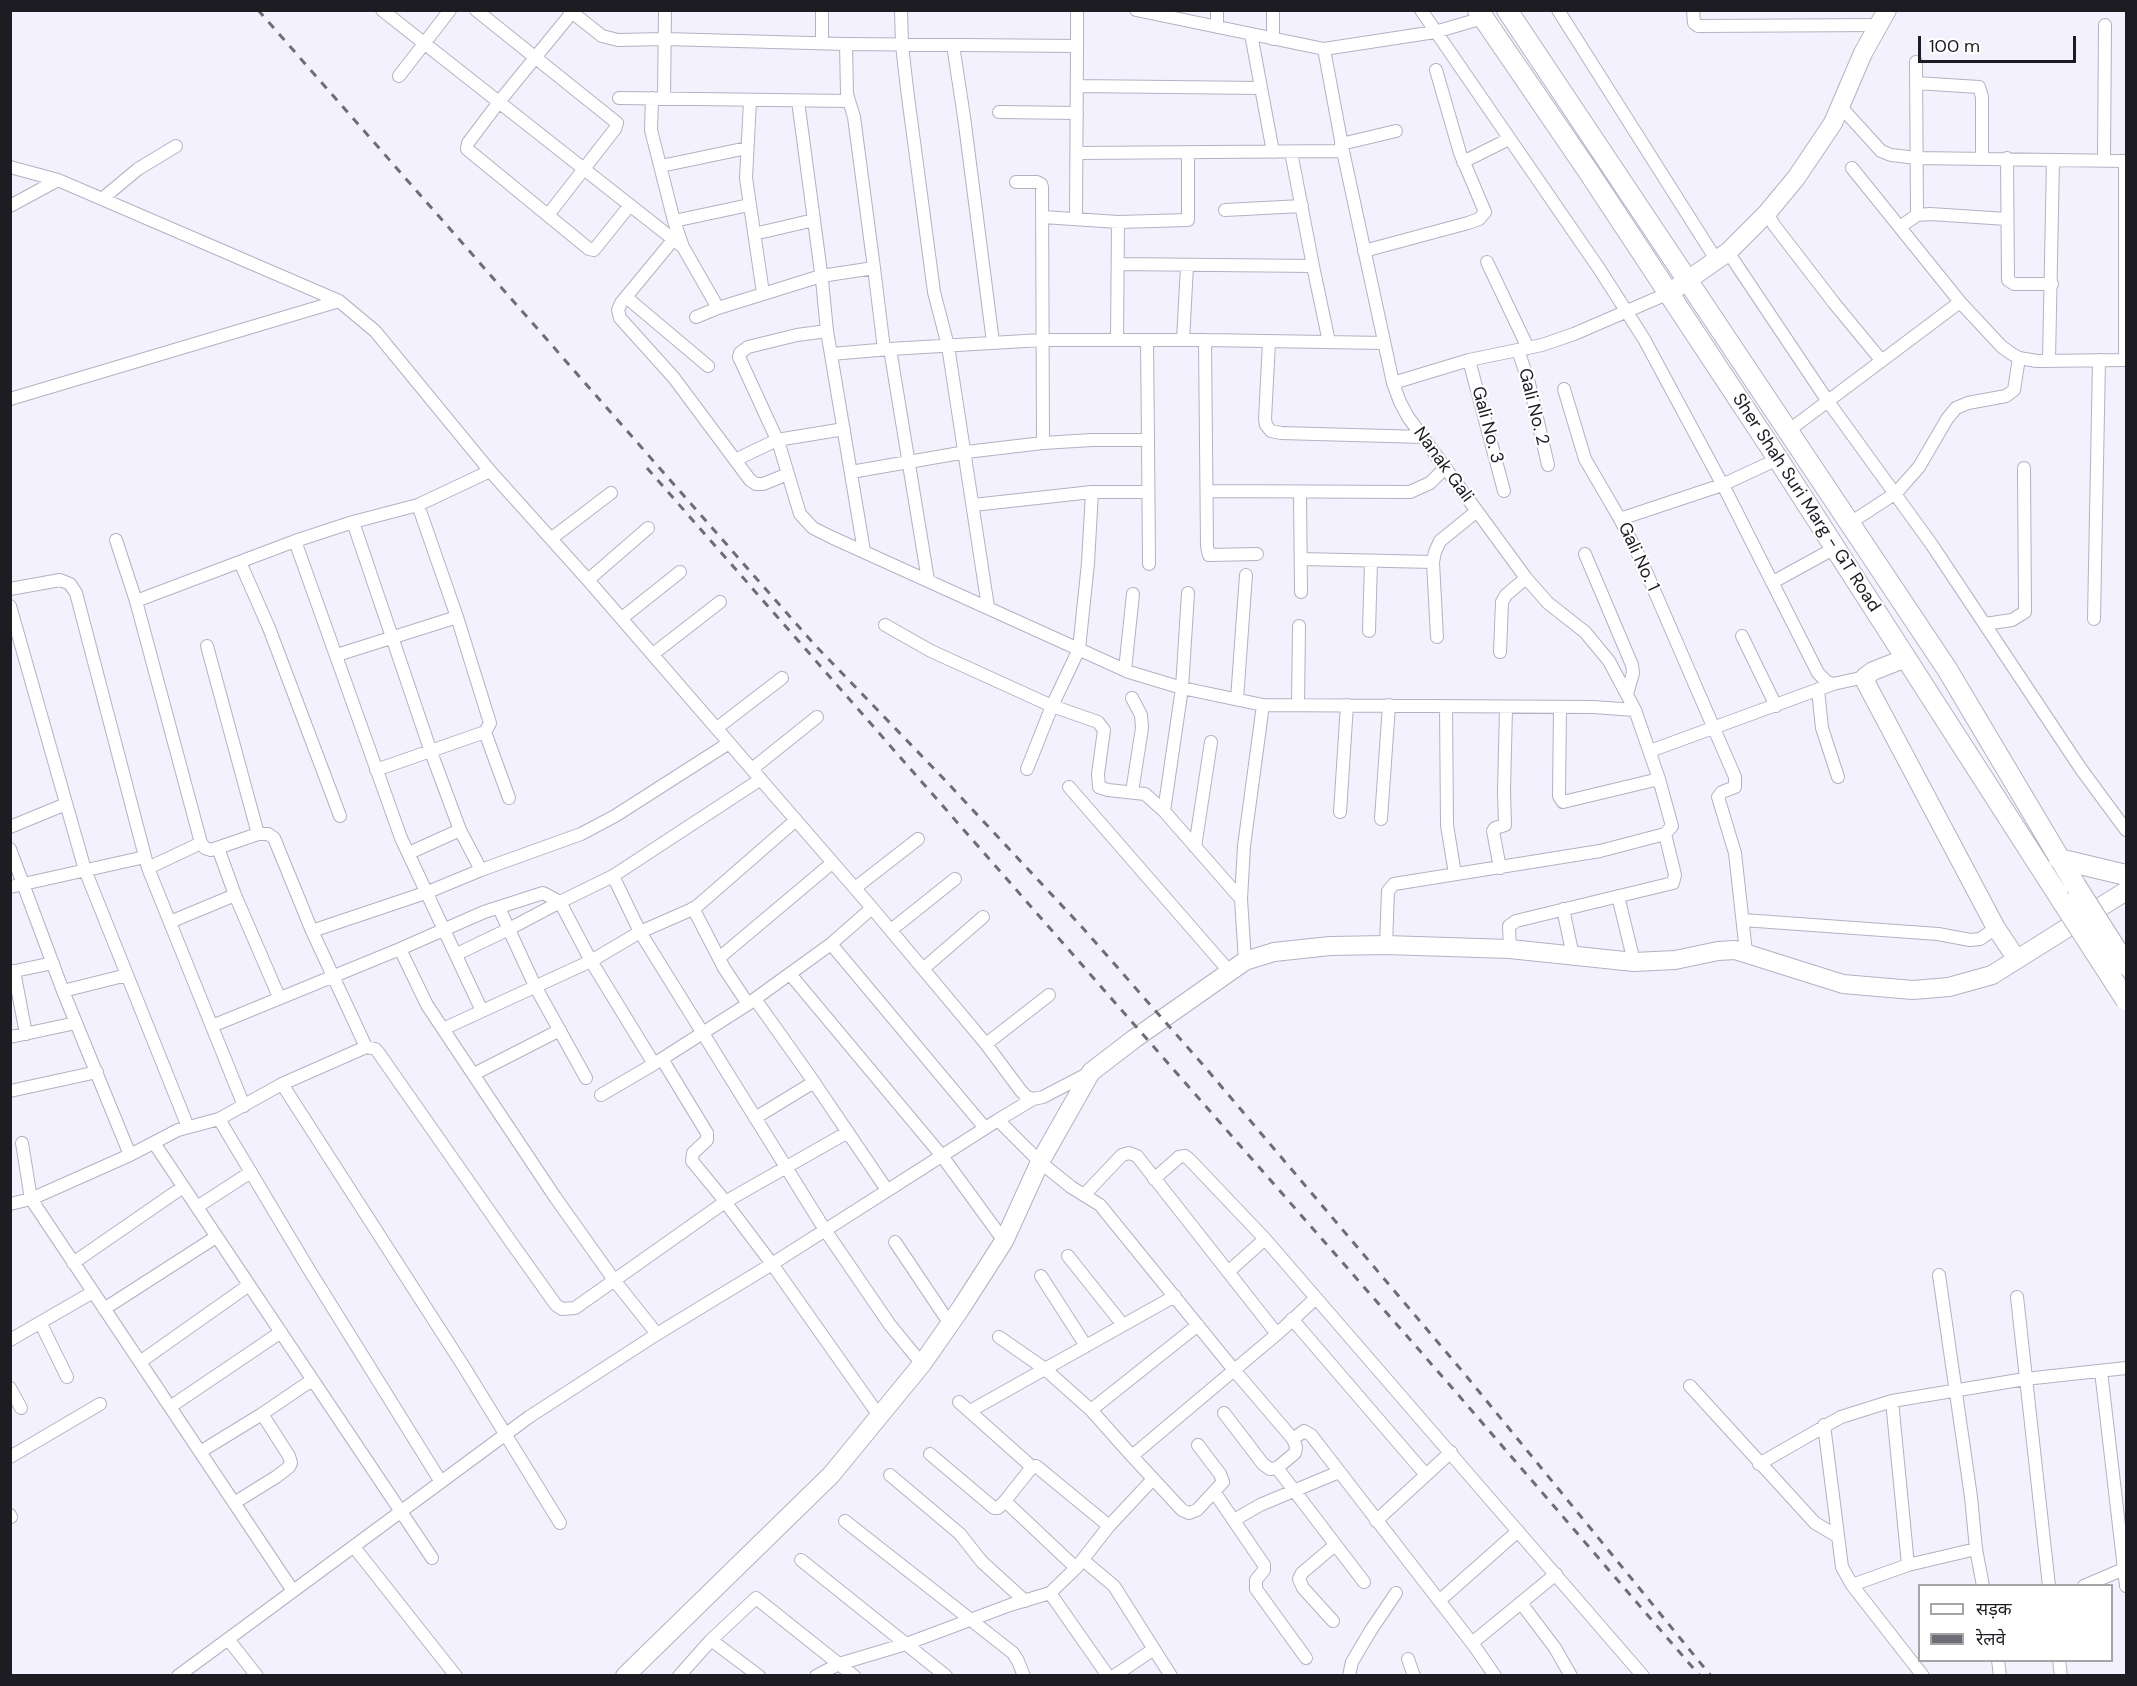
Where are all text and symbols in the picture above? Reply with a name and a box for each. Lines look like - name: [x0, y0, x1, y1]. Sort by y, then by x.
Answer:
- scale bar: [1921, 24, 2078, 62]
- text: 100 m: [1929, 34, 1980, 58]
- street label: Gali No. 2: [1513, 366, 1553, 448]
- street label: Gali No. 3: [1466, 384, 1508, 466]
- street label: Sher Shah Suri Marg - GT Road: [1727, 390, 1885, 616]
- street label: Nanak Gali: [1408, 423, 1478, 507]
- street label: Gali No. 1: [1613, 519, 1663, 595]
- legend: [1918, 1584, 2113, 1662]
- text: सड़क: [1976, 1597, 2012, 1621]
- text: रेलवे: [1976, 1627, 2006, 1651]

